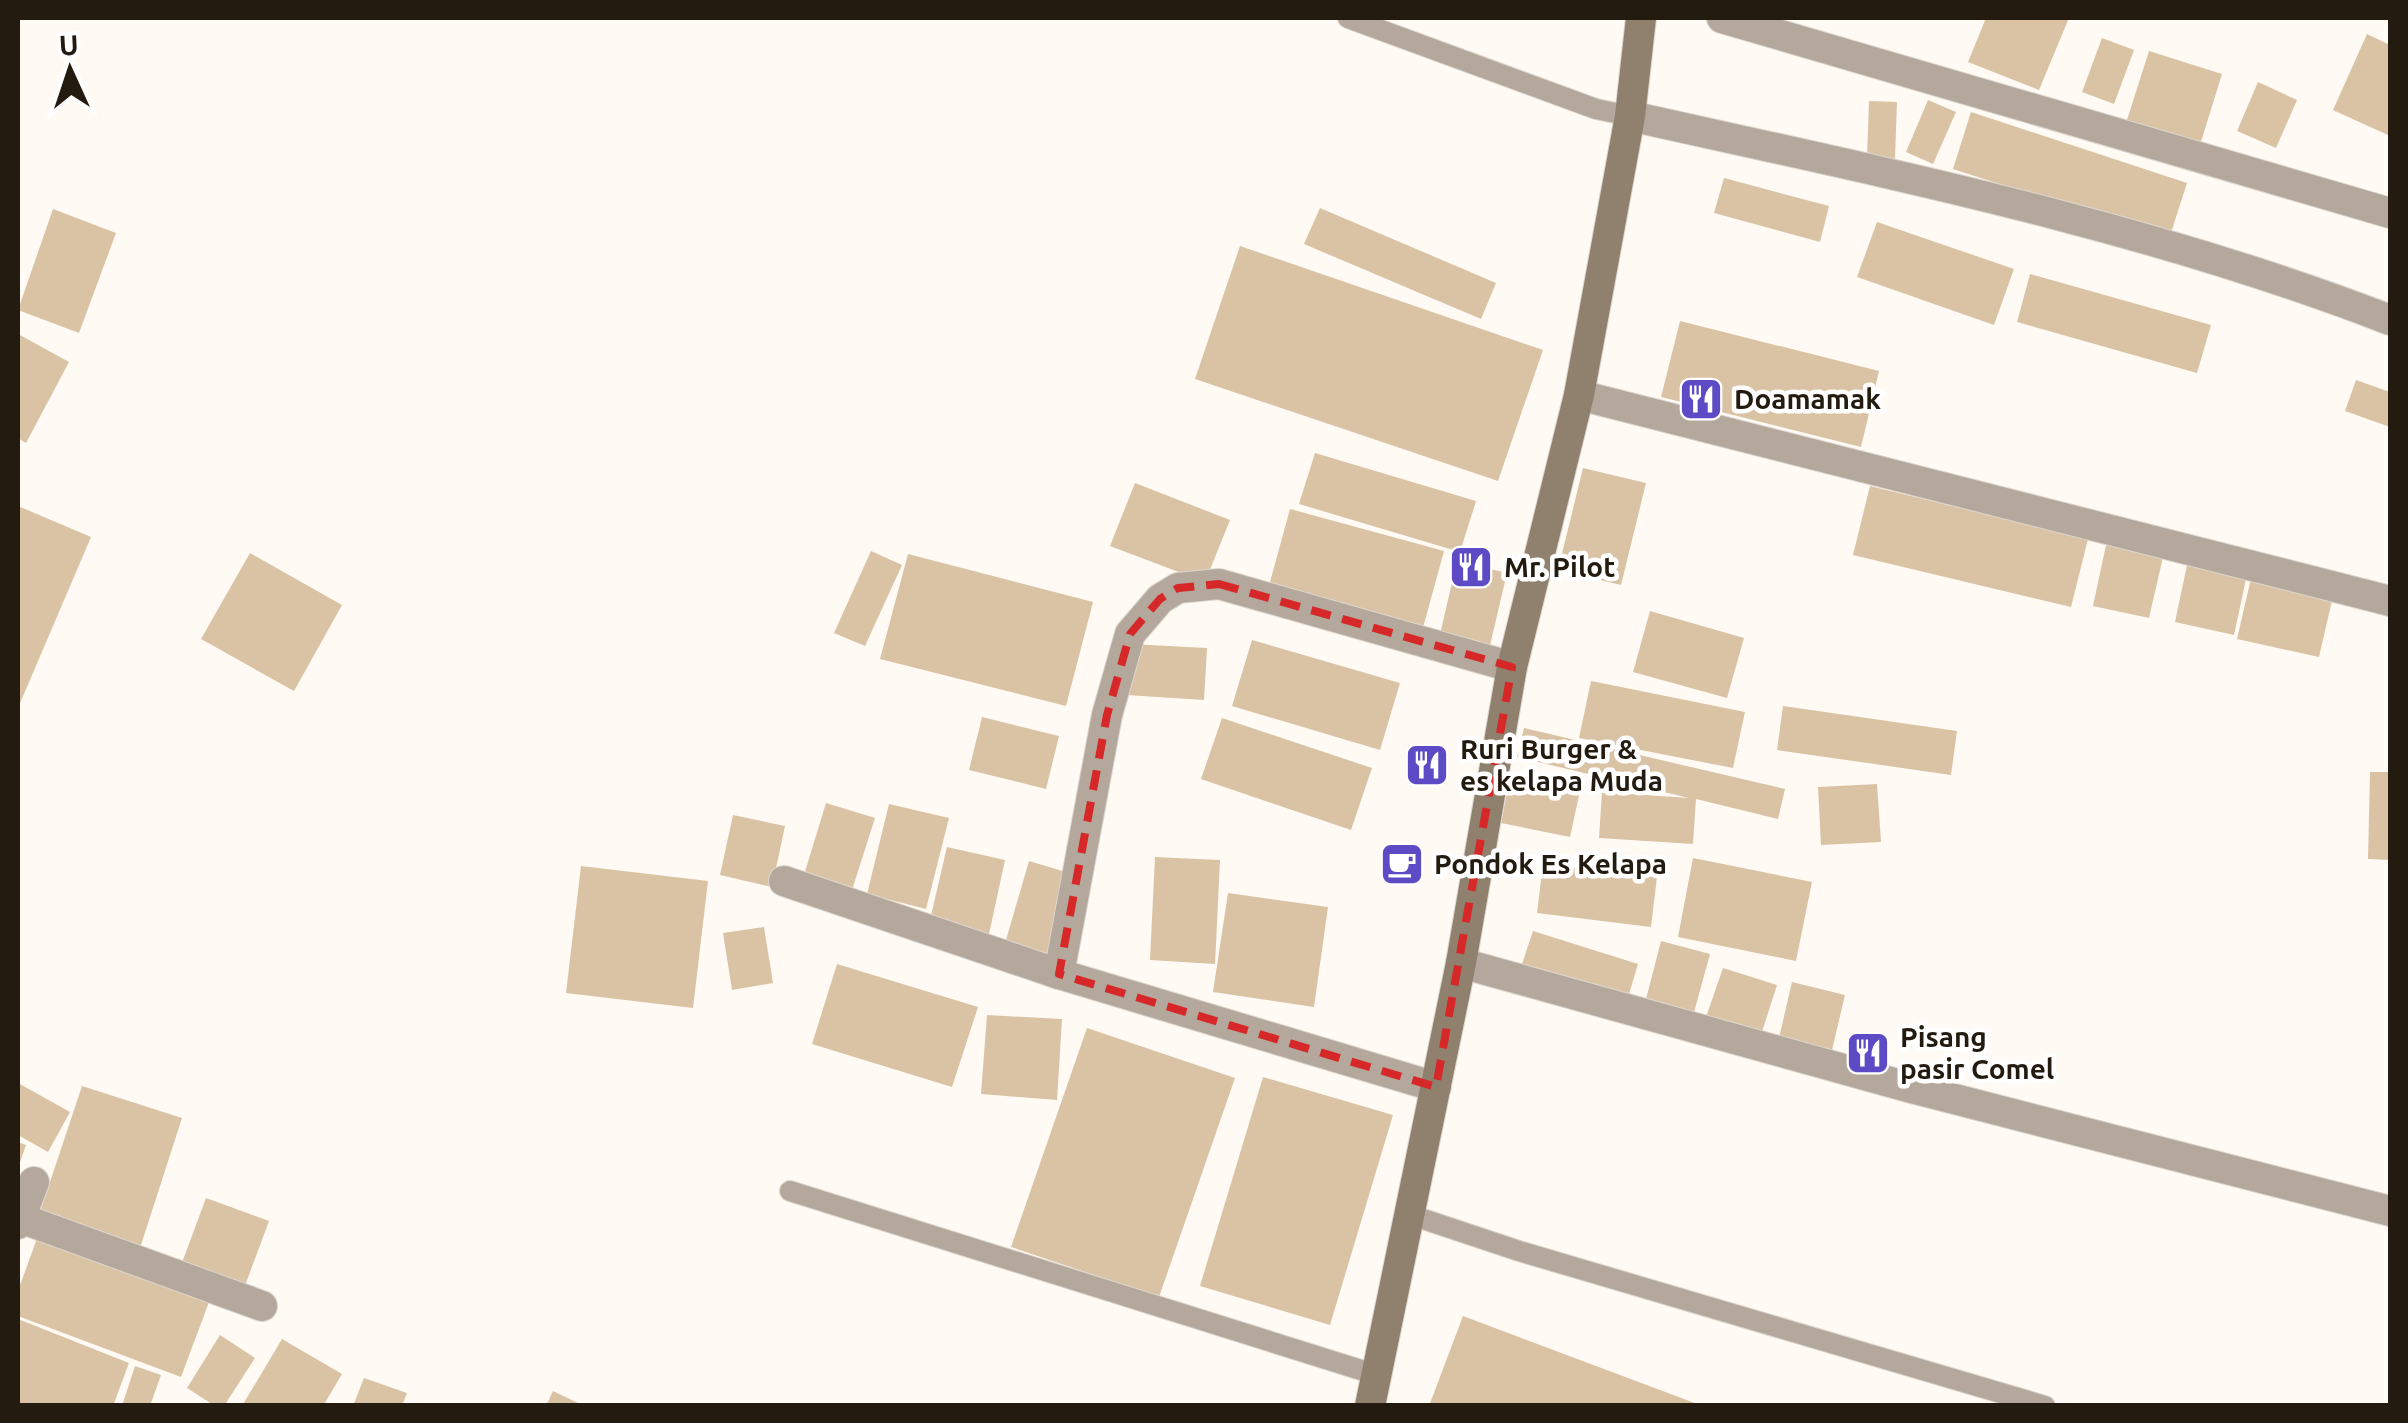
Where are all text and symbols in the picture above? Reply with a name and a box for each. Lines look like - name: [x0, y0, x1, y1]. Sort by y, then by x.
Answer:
- north arrow: [20, 20, 120, 120]
- text: U: [58, 29, 79, 61]
- restaurant icon: Doamamak: [1678, 376, 1724, 422]
- place label: Doamamak: [1734, 383, 1881, 414]
- restaurant icon: Mr. Pilot: [1448, 544, 1494, 590]
- place label: Mr. Pilot: [1504, 551, 1615, 582]
- place label: Ruri Burger & es kelapa Muda: [1460, 733, 1663, 796]
- restaurant icon: Ruri Burger & es kelapa Muda: [1404, 742, 1450, 788]
- cafe icon: Pondok Es Kelapa: [1379, 841, 1425, 887]
- place label: Pondok Es Kelapa: [1434, 848, 1667, 879]
- place label: Pisang pasir Comel: [1900, 1021, 2054, 1084]
- restaurant icon: Pisang pasir Comel: [1845, 1030, 1891, 1076]

